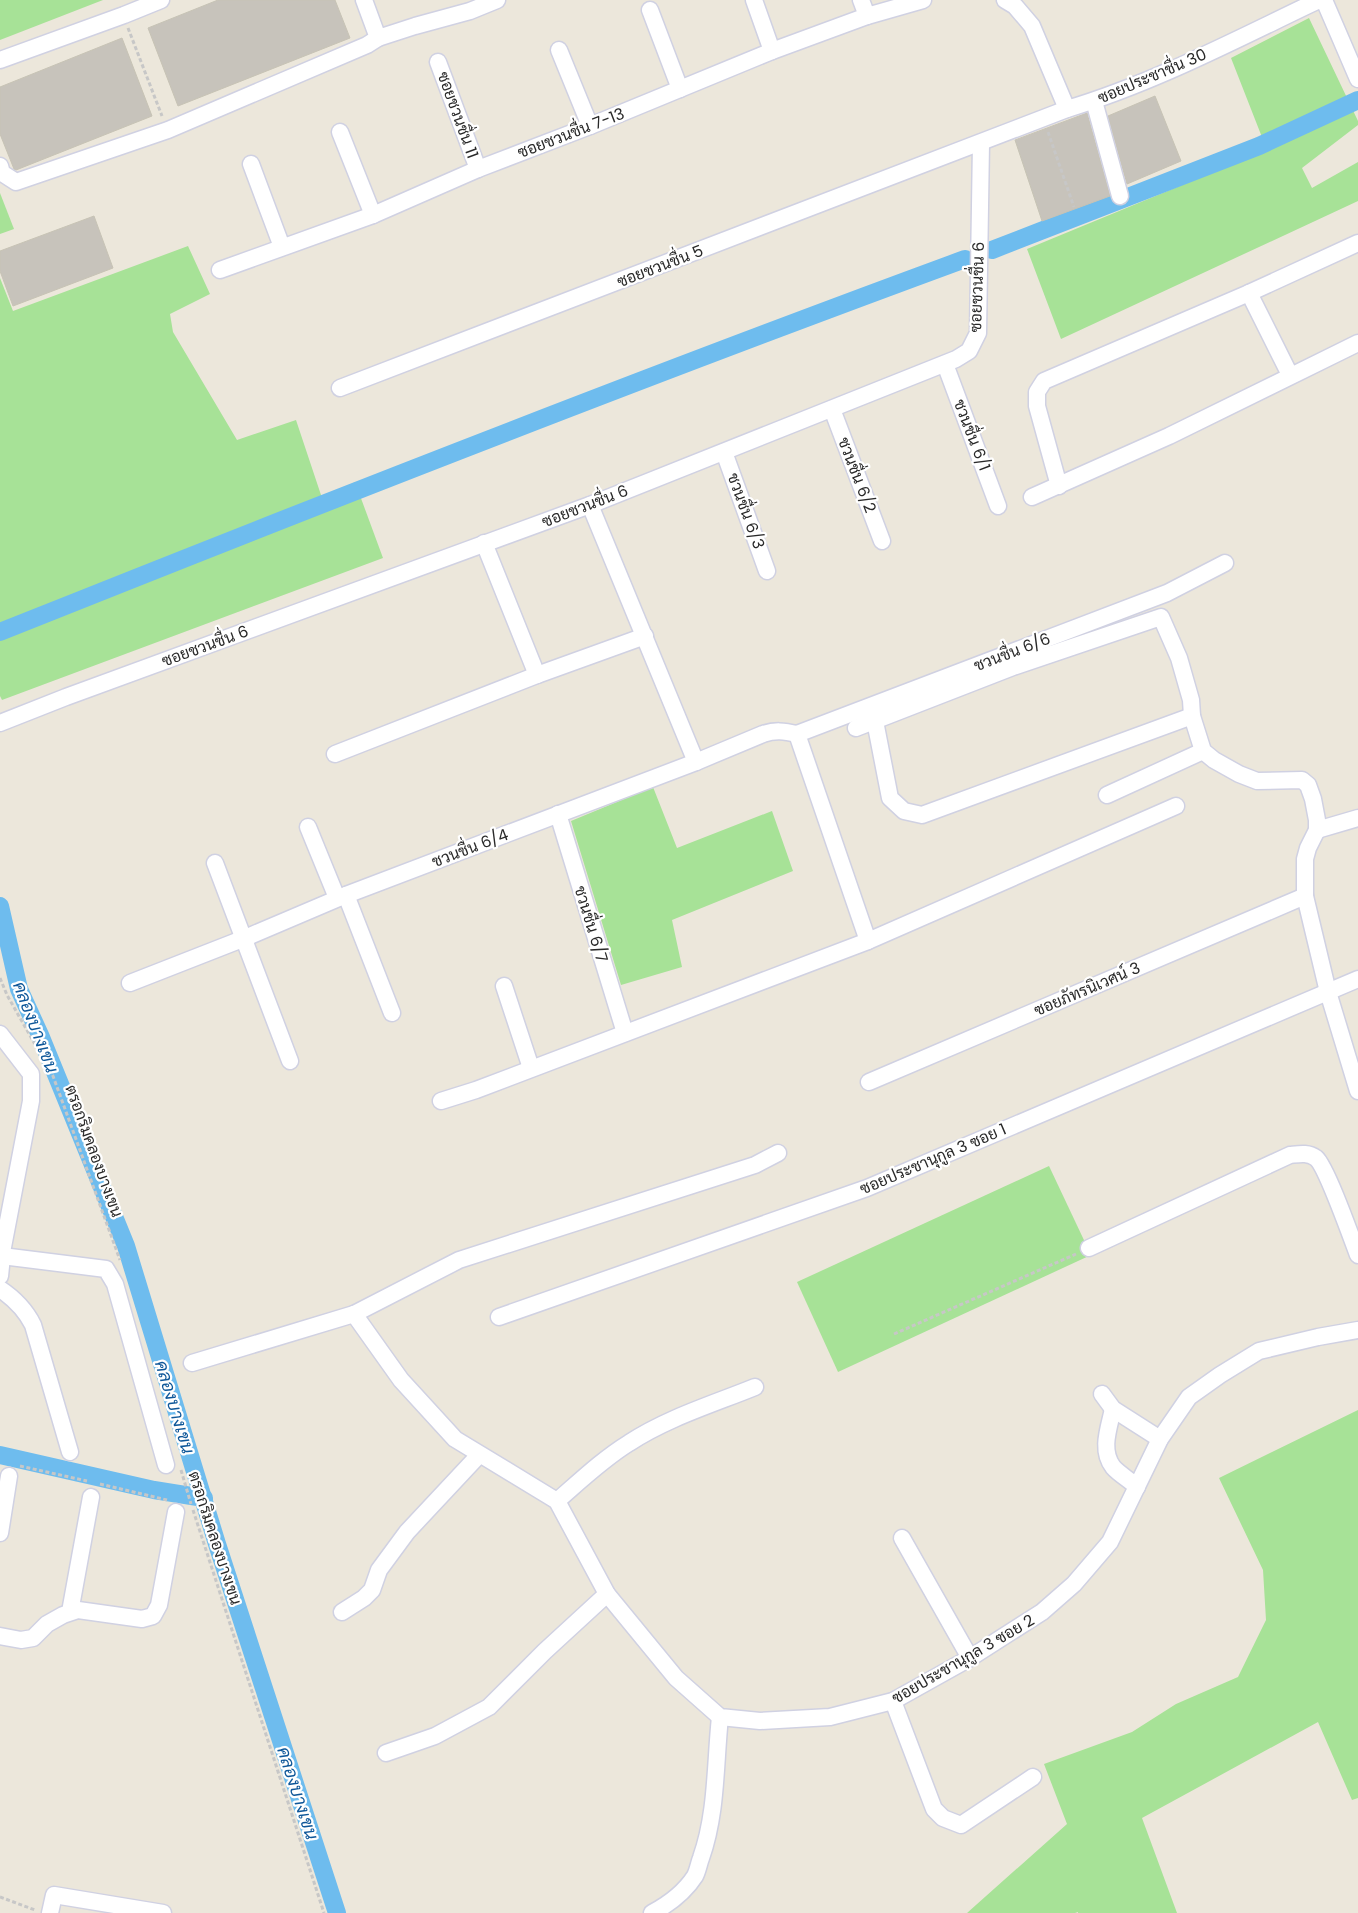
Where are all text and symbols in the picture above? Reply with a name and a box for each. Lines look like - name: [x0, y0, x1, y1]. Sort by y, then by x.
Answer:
- street label: ซอยประชาชื่น 30: [1093, 40, 1210, 109]
- street label: ซอยชวนชื่น 11: [432, 67, 487, 162]
- street label: ซอยชวนชื่น 7-13: [513, 99, 628, 164]
- street label: ซอยชวนชื่น 5: [612, 236, 706, 293]
- street label: ซอยชวนชื่น 6: [961, 241, 990, 333]
- street label: ชวนชื่น 6/1: [948, 395, 999, 474]
- street label: ชวนชื่น 6/2: [832, 433, 885, 516]
- street label: ชวนชื่น 6/3: [722, 469, 773, 552]
- street label: ซอยชวนชื่น 6: [537, 476, 632, 533]
- street label: ซอยชวนชื่น 6: [157, 617, 252, 672]
- street label: ชวนชื่น 6/6: [969, 624, 1054, 677]
- street label: ชวนชื่น 6/4: [427, 820, 512, 873]
- street label: ชวนชื่น 6/7: [568, 882, 616, 965]
- street label: ซอยภัทรนิเวศน์ 3: [1030, 955, 1144, 1022]
- water label: คลองบางเขน: [7, 978, 65, 1077]
- street label: ตรอกริมคลองบางเขน: [59, 1082, 129, 1220]
- street label: ซอยประชานุกูล 3 ซอย 1: [856, 1118, 1010, 1200]
- water label: คลองบางเขน: [149, 1357, 201, 1457]
- street label: ตรอกริมคลองบางเขน: [183, 1468, 247, 1608]
- street label: ซอยประชานุกูล 3 ซอย 2: [887, 1609, 1039, 1709]
- water label: คลองบางเขน: [271, 1743, 325, 1843]

